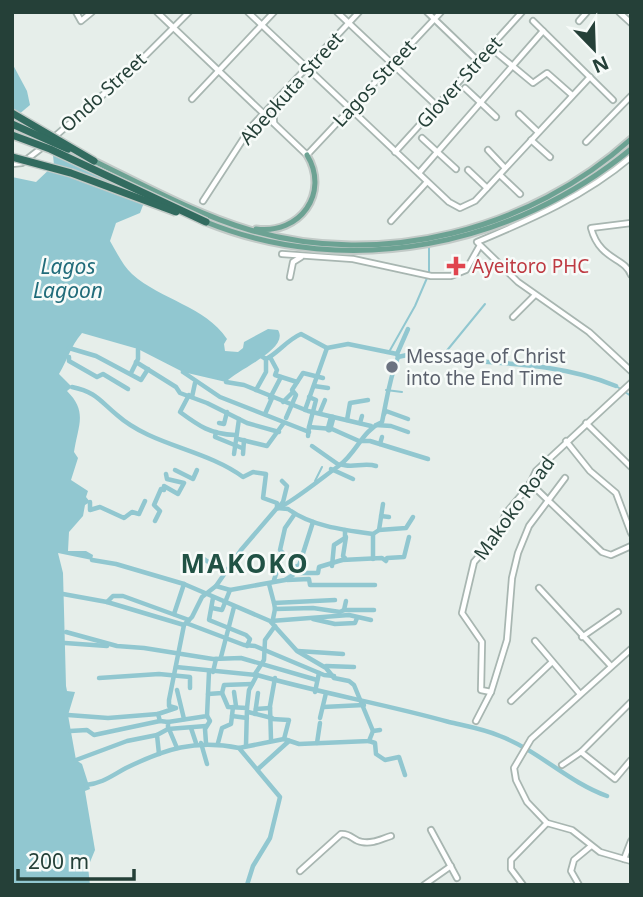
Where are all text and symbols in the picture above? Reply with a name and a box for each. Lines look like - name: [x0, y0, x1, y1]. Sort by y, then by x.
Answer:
- north arrow: [559, 14, 629, 84]
- street label: Abeokuta Street: [233, 26, 349, 150]
- street label: Glover Street: [411, 30, 508, 134]
- street label: Lagos Street: [327, 33, 421, 132]
- street label: Ondo Street: [54, 46, 152, 138]
- text: N: [588, 50, 613, 80]
- water label: Lagos Lagoon: [33, 252, 103, 304]
- place label: Ayeitoro PHC: [472, 253, 589, 279]
- marker: Ayeitoro PHC: [446, 256, 466, 276]
- place label: Message of Christ into the End Time: [406, 343, 566, 391]
- marker: Message of Christ into the End Time: [384, 359, 400, 375]
- street label: Makoko Road: [468, 451, 560, 565]
- district label: MAKOKO: [180, 545, 310, 581]
- scale bar: [18, 838, 133, 882]
- text: 200 m: [28, 847, 89, 875]

